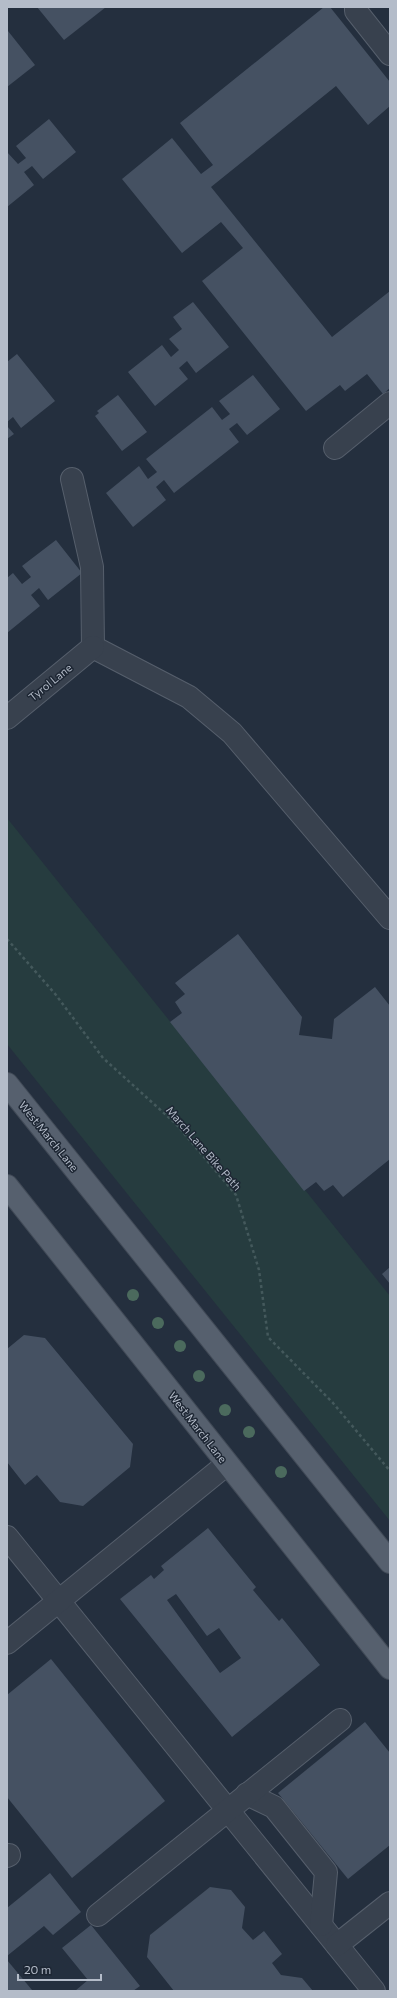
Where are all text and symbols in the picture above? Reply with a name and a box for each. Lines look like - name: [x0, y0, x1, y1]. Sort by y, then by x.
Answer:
- street label: Tyrol Lane: [26, 661, 74, 703]
- street label: West March Lane: [17, 1098, 81, 1174]
- street label: March Lane Bike Path: [164, 1103, 244, 1193]
- street label: West March Lane: [166, 1389, 230, 1465]
- scale bar: [18, 1956, 101, 1982]
- text: 20 m: [24, 1962, 51, 1976]

